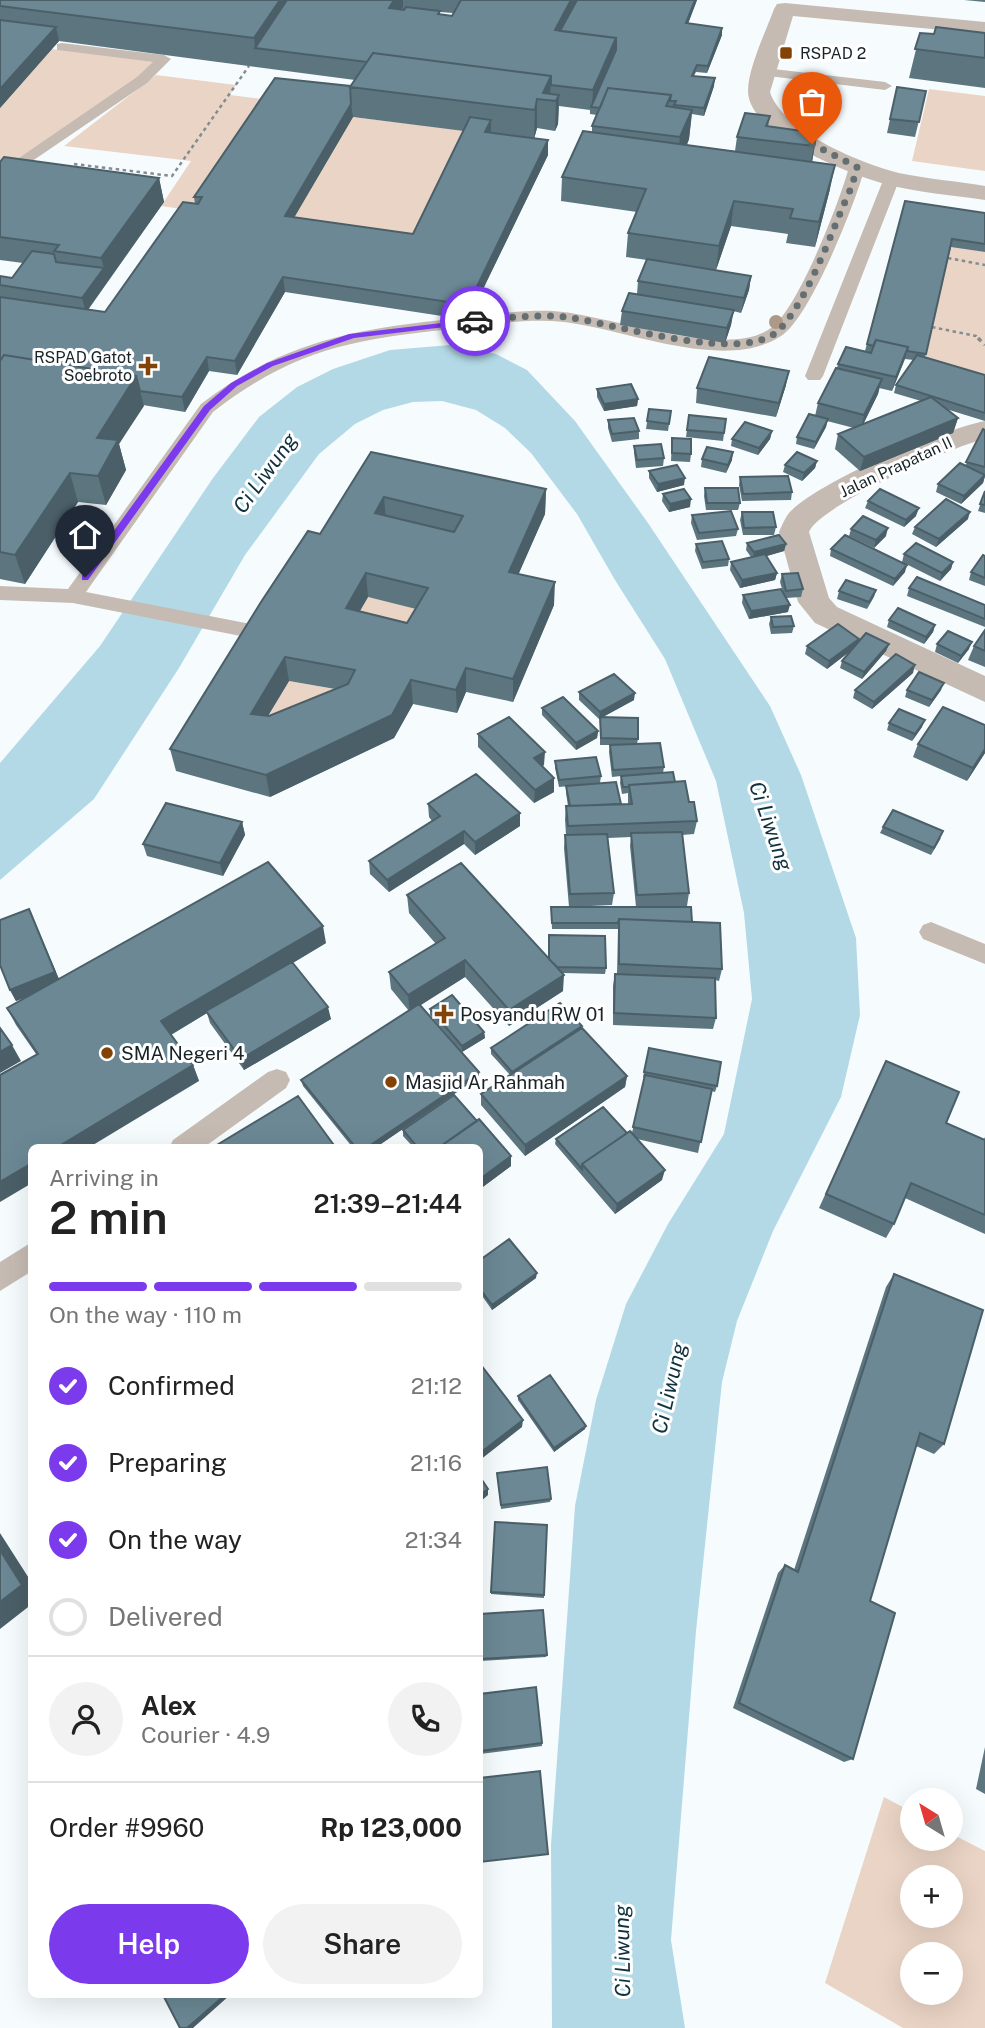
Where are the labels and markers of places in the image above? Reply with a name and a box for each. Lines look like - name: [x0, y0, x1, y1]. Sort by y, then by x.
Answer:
- place label: RSPAD 2: [800, 44, 866, 63]
- marker: RSPAD 2: [778, 45, 794, 61]
- pin: [782, 72, 842, 144]
- place label: RSPAD Gatot Soebroto: [34, 348, 132, 385]
- marker: RSPAD Gatot Soebroto: [138, 356, 158, 376]
- pin: [55, 505, 115, 577]
- place label: Posyandu RW 01: [460, 1003, 605, 1025]
- marker: Posyandu RW 01: [434, 1004, 454, 1024]
- place label: SMA Negeri 4: [121, 1042, 245, 1064]
- marker: SMA Negeri 4: [99, 1045, 115, 1061]
- place label: Masjid Ar Rahmah: [405, 1071, 565, 1093]
- marker: Masjid Ar Rahmah: [383, 1074, 399, 1090]

